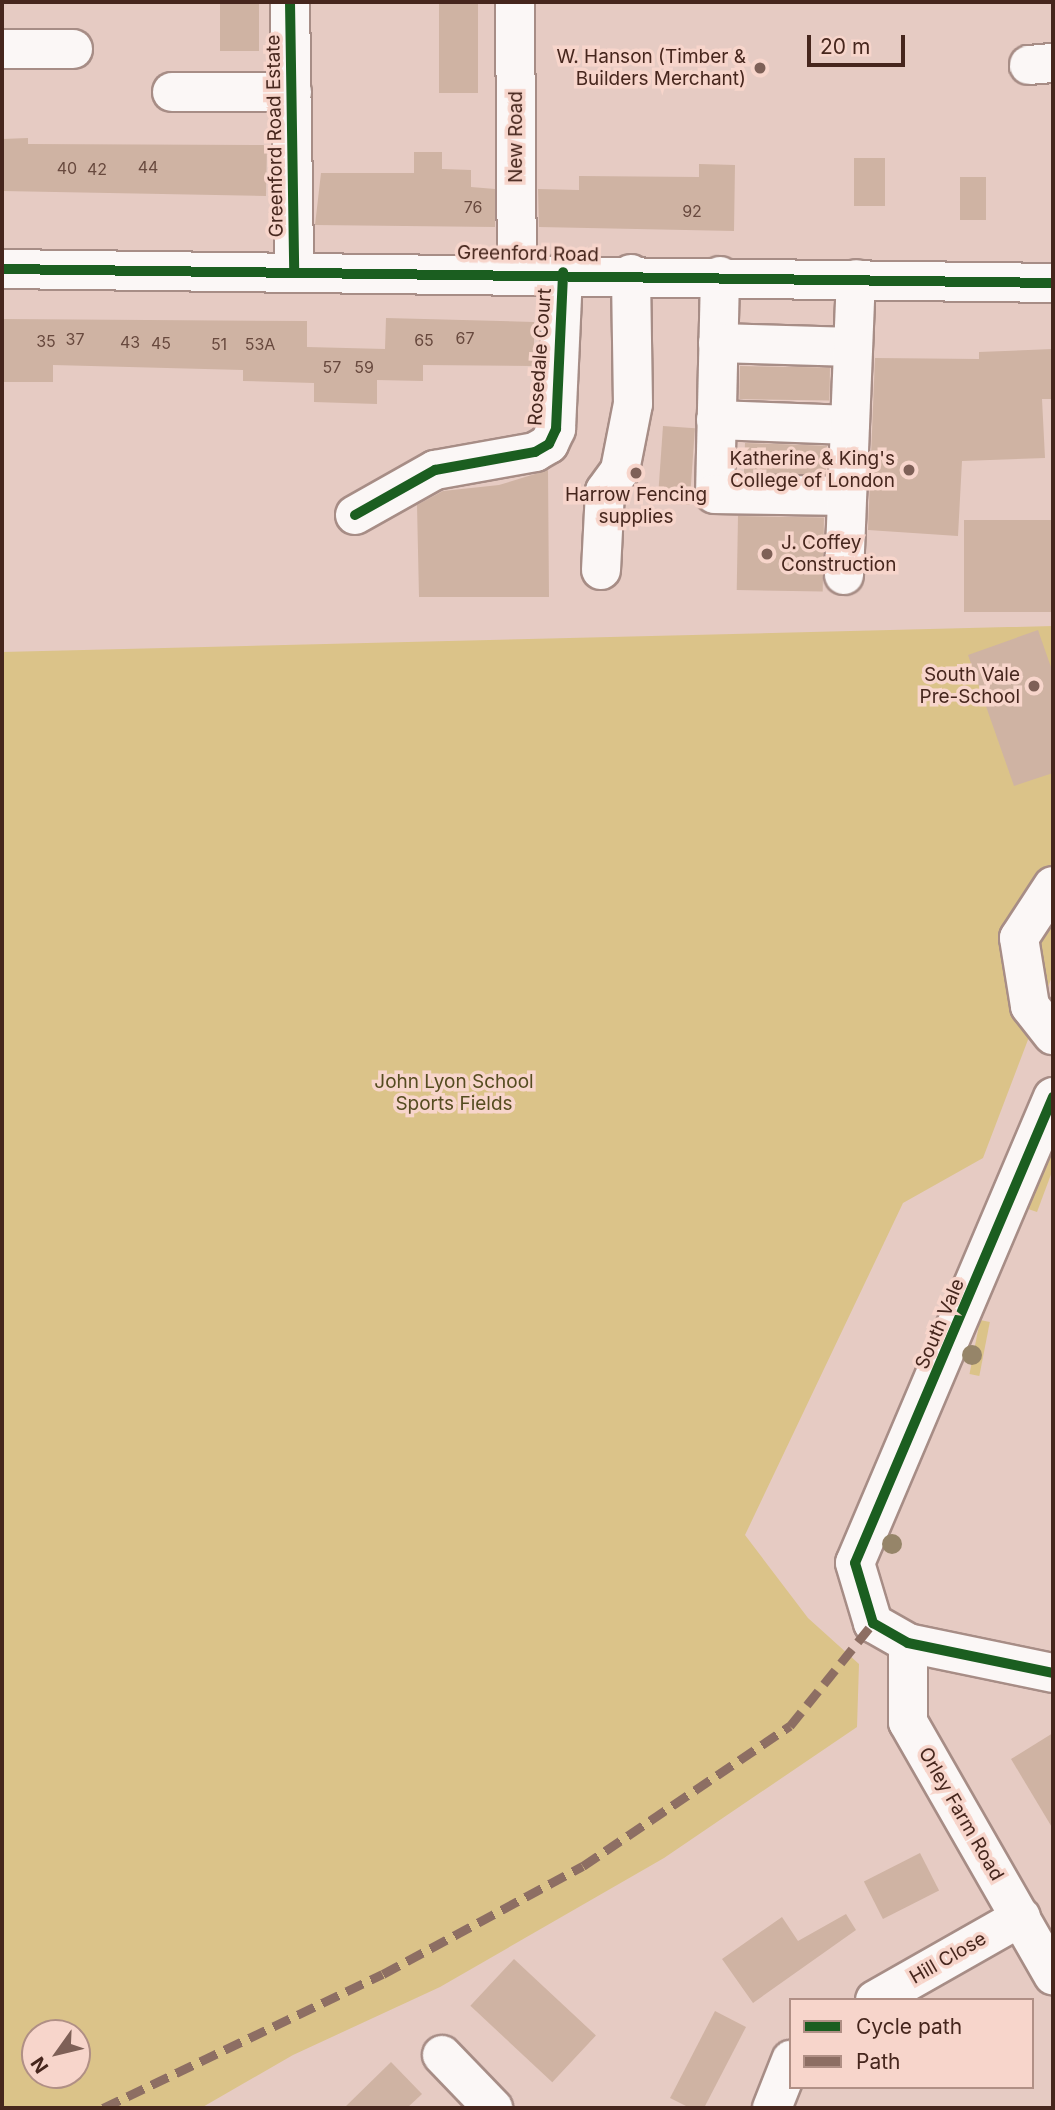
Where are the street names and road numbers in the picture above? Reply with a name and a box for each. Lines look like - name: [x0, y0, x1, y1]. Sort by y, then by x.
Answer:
- street label: Greenford Road Estate: [262, 34, 288, 238]
- street label: New Road: [505, 91, 527, 183]
- street label: Greenford Road: [457, 241, 599, 267]
- street label: Rosedale Court: [524, 287, 556, 427]
- street label: South Vale: [911, 1275, 969, 1373]
- street label: Orley Farm Road: [914, 1743, 1008, 1885]
- street label: Hill Close: [906, 1927, 990, 1989]

